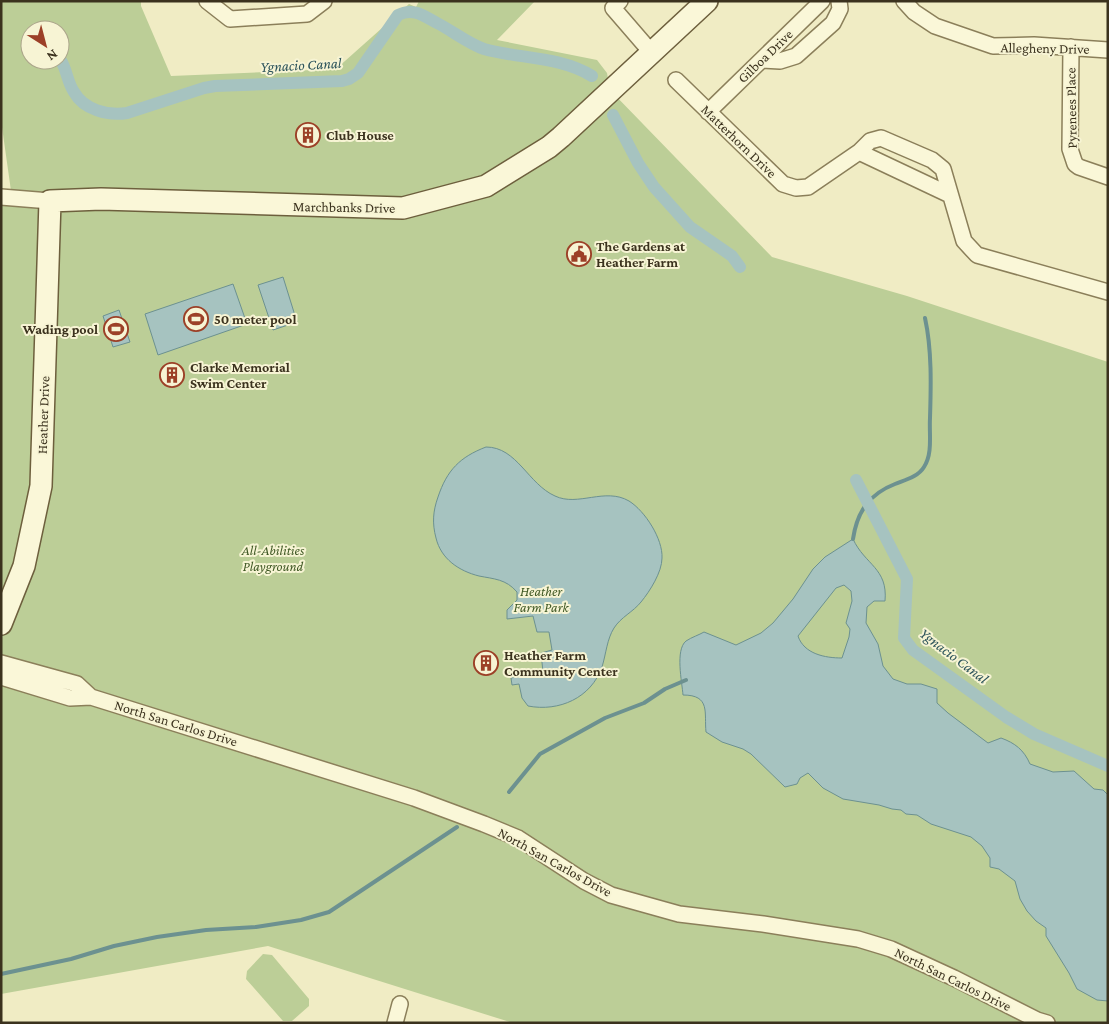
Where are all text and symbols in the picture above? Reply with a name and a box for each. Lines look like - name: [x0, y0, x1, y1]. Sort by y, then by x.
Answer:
- north arrow: [20, 20, 70, 70]
- street label: Gilboa Drive: [734, 26, 796, 86]
- street label: Allegheny Drive: [1000, 39, 1090, 57]
- text: N: [44, 46, 61, 65]
- water label: Ygnacio Canal: [260, 55, 342, 76]
- street label: Pyrenees Place: [1062, 67, 1080, 149]
- street label: Matterhorn Drive: [698, 101, 780, 181]
- building icon: Club House: [295, 122, 321, 148]
- place label: Club House: [326, 127, 394, 143]
- street label: Marchbanks Drive: [293, 198, 395, 216]
- place label: The Gardens at Heather Farm: [596, 238, 686, 270]
- public building icon: The Gardens at Heather Farm: [566, 241, 592, 267]
- sports icon: 50 meter pool: [183, 306, 209, 332]
- place label: 50 meter pool: [214, 311, 296, 327]
- sports icon: Wading pool: [103, 316, 129, 342]
- place label: Wading pool: [22, 321, 98, 337]
- place label: Clarke Memorial Swim Center: [190, 359, 290, 391]
- building icon: Clarke Memorial Swim Center: [159, 362, 185, 388]
- street label: Heather Drive: [34, 376, 52, 454]
- park label: All-Abilities Playground: [241, 542, 305, 574]
- park label: Heather Farm Park: [513, 583, 569, 615]
- water label: Ygnacio Canal: [916, 625, 991, 688]
- place label: Heather Farm Community Center: [504, 647, 618, 679]
- building icon: Heather Farm Community Center: [473, 650, 499, 676]
- street label: North San Carlos Drive: [113, 697, 239, 749]
- street label: North San Carlos Drive: [495, 824, 615, 900]
- street label: North San Carlos Drive: [892, 944, 1014, 1014]

